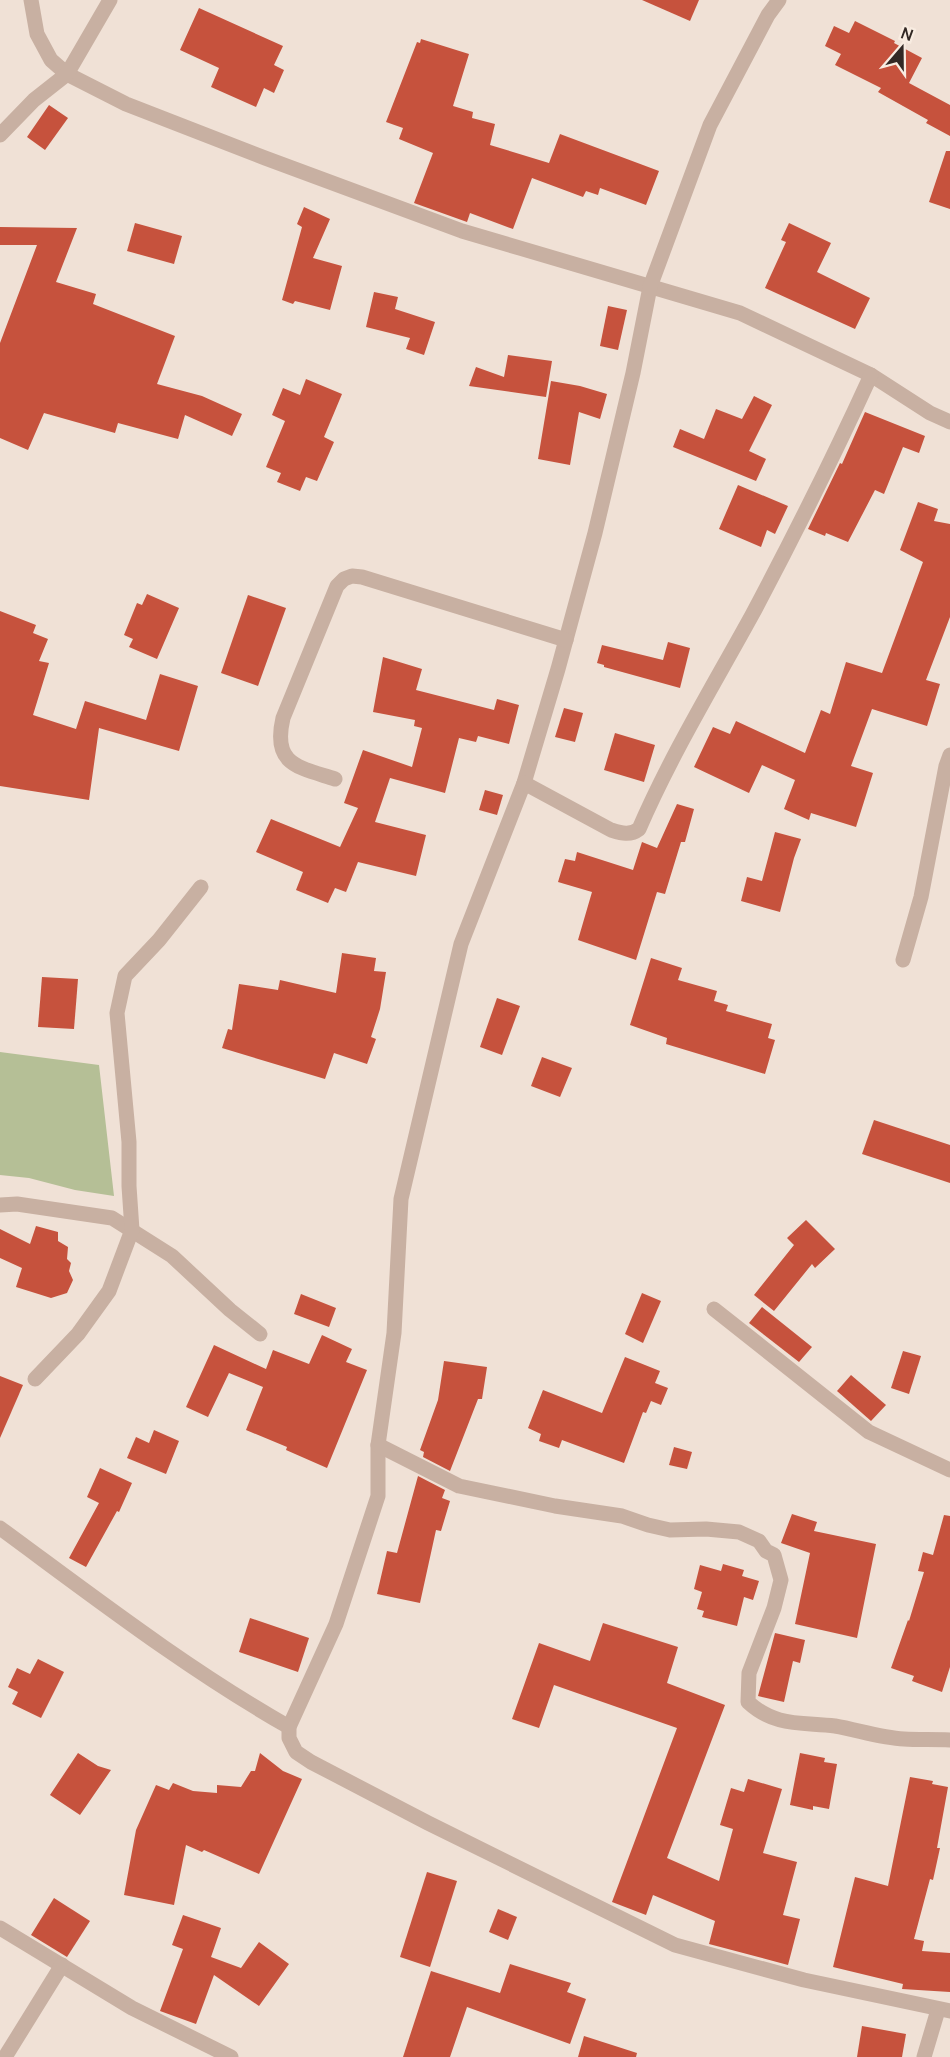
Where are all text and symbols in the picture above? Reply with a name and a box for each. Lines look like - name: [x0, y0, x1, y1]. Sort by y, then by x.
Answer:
- north arrow: [872, 18, 932, 78]
- text: N: [898, 22, 916, 46]

